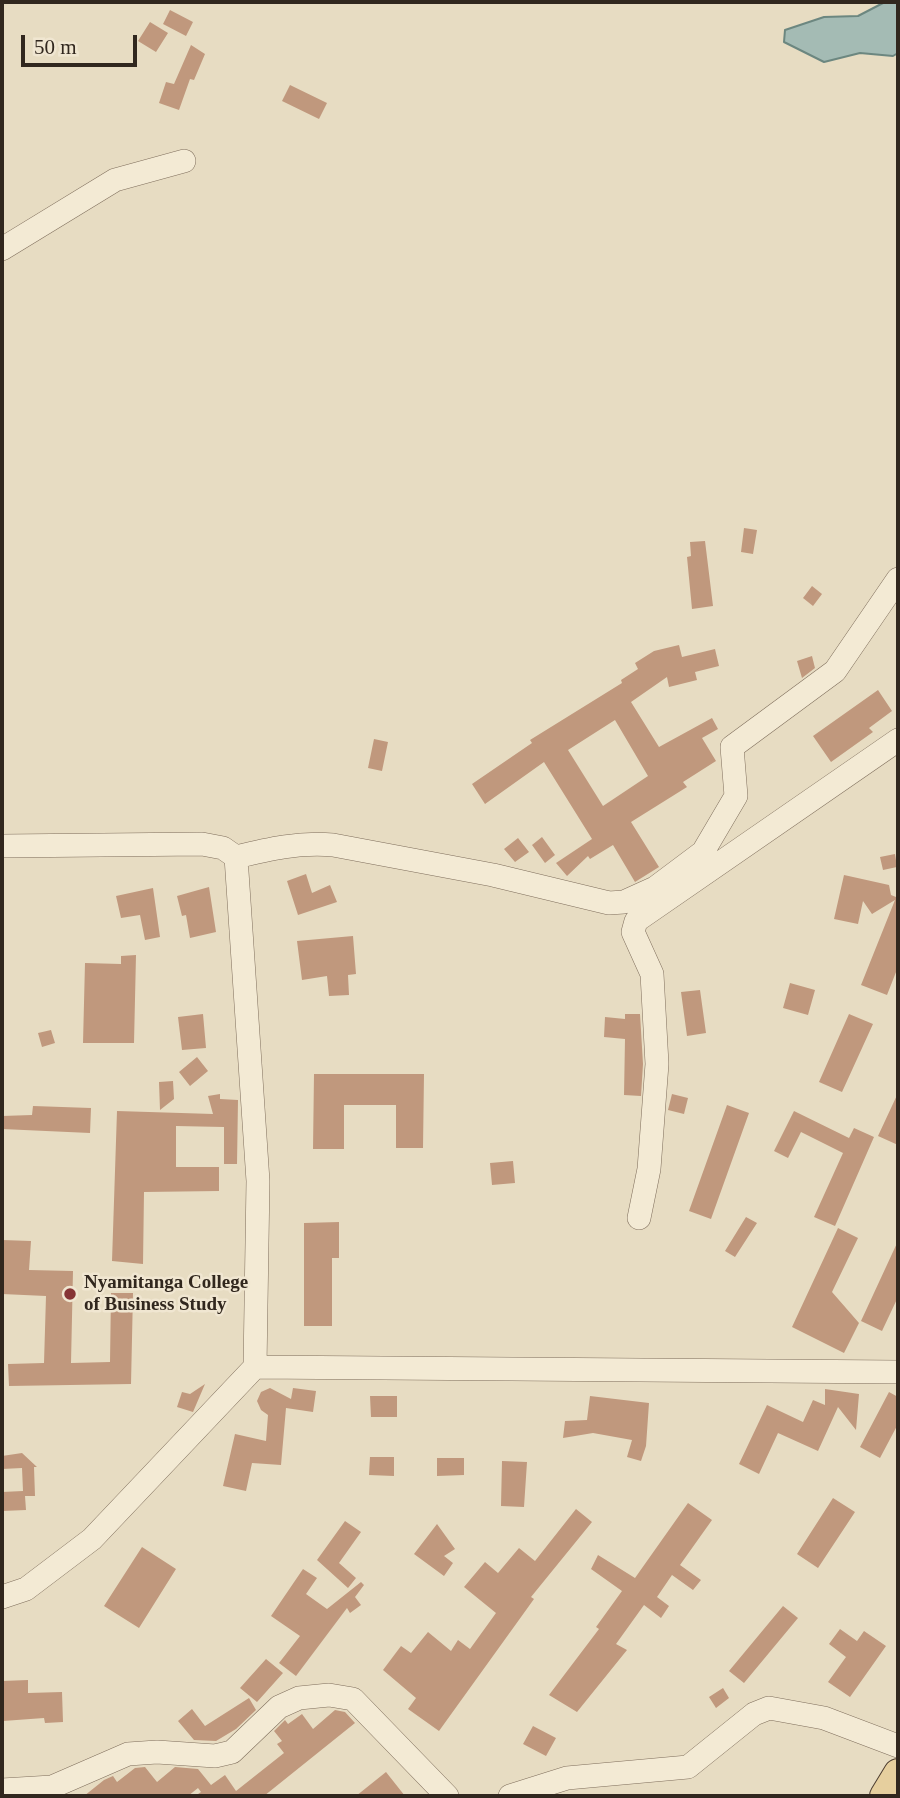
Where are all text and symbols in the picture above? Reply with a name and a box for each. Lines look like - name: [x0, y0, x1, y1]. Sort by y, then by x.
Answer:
- scale bar: [24, 21, 140, 65]
- text: 50 m: [34, 35, 77, 59]
- place label: Nyamitanga College of Business Study: [84, 1272, 248, 1316]
- marker: Nyamitanga College of Business Study: [62, 1286, 78, 1302]

